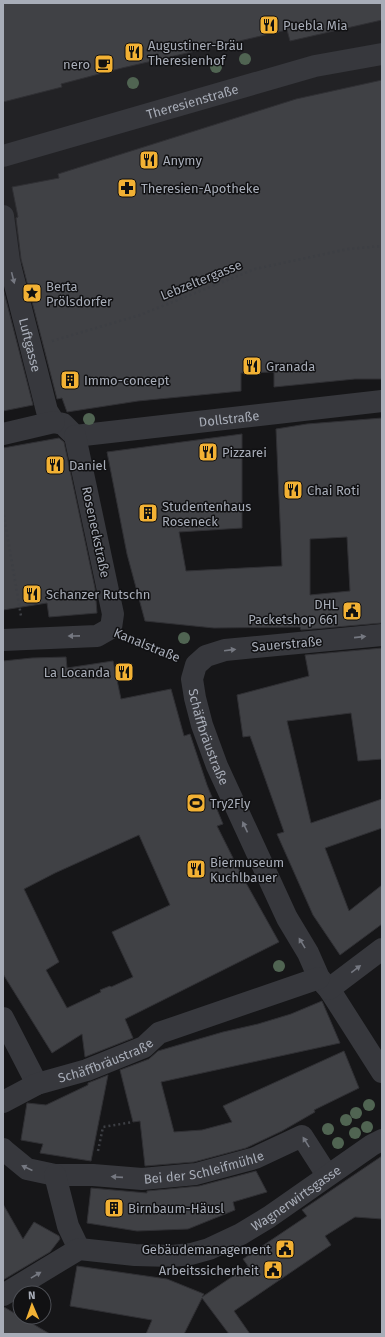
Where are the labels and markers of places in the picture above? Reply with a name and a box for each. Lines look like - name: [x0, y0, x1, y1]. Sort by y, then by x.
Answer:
- restaurant icon: Puebla Mia: [258, 14, 280, 36]
- place label: Puebla Mia: [283, 18, 348, 33]
- place label: Augustiner-Bräu Theresienhof: [148, 38, 243, 68]
- restaurant icon: Augustiner-Bräu Theresienhof: [123, 41, 145, 63]
- cafe icon: nero: [93, 53, 115, 75]
- place label: nero: [63, 57, 90, 72]
- restaurant icon: Anymy: [138, 149, 160, 171]
- place label: Anymy: [163, 153, 202, 168]
- pharmacy icon: Theresien-Apotheke: [116, 177, 138, 199]
- place label: Theresien-Apotheke: [141, 181, 259, 196]
- place label: Berta Prölsdorfer: [46, 279, 112, 309]
- place icon: Berta Prölsdorfer: [21, 282, 43, 304]
- restaurant icon: Granada: [241, 355, 263, 377]
- place label: Granada: [266, 359, 315, 374]
- building icon: Immo-concept: [59, 369, 81, 391]
- place label: Immo-concept: [84, 373, 170, 388]
- restaurant icon: Pizzarei: [197, 441, 219, 463]
- place label: Pizzarei: [222, 445, 267, 460]
- restaurant icon: Daniel: [44, 454, 66, 476]
- place label: Daniel: [69, 458, 107, 473]
- restaurant icon: Chai Roti: [282, 479, 304, 501]
- place label: Chai Roti: [307, 483, 360, 498]
- place label: Studentenhaus Roseneck: [162, 499, 251, 529]
- building icon: Studentenhaus Roseneck: [137, 502, 159, 524]
- restaurant icon: Schanzer Rutschn: [21, 583, 43, 605]
- place label: Schanzer Rutschn: [46, 587, 150, 602]
- place label: DHL Packetshop 661: [248, 597, 339, 627]
- public building icon: DHL Packetshop 661: [341, 600, 363, 622]
- restaurant icon: La Locanda: [113, 661, 135, 683]
- place label: La Locanda: [44, 665, 110, 680]
- sports icon: Try2Fly: [185, 792, 207, 814]
- place label: Try2Fly: [210, 796, 251, 811]
- place label: Biermuseum Kuchlbauer: [210, 855, 284, 885]
- restaurant icon: Biermuseum Kuchlbauer: [185, 858, 207, 880]
- building icon: Birnbaum-Häusl: [103, 1197, 125, 1219]
- place label: Birnbaum-Häusl: [128, 1201, 224, 1216]
- public building icon: Gebäudemanagement: [274, 1238, 296, 1260]
- place label: Gebäudemanagement: [142, 1242, 271, 1257]
- public building icon: Arbeitssicherheit: [262, 1259, 284, 1281]
- place label: Arbeitssicherheit: [159, 1263, 259, 1278]

